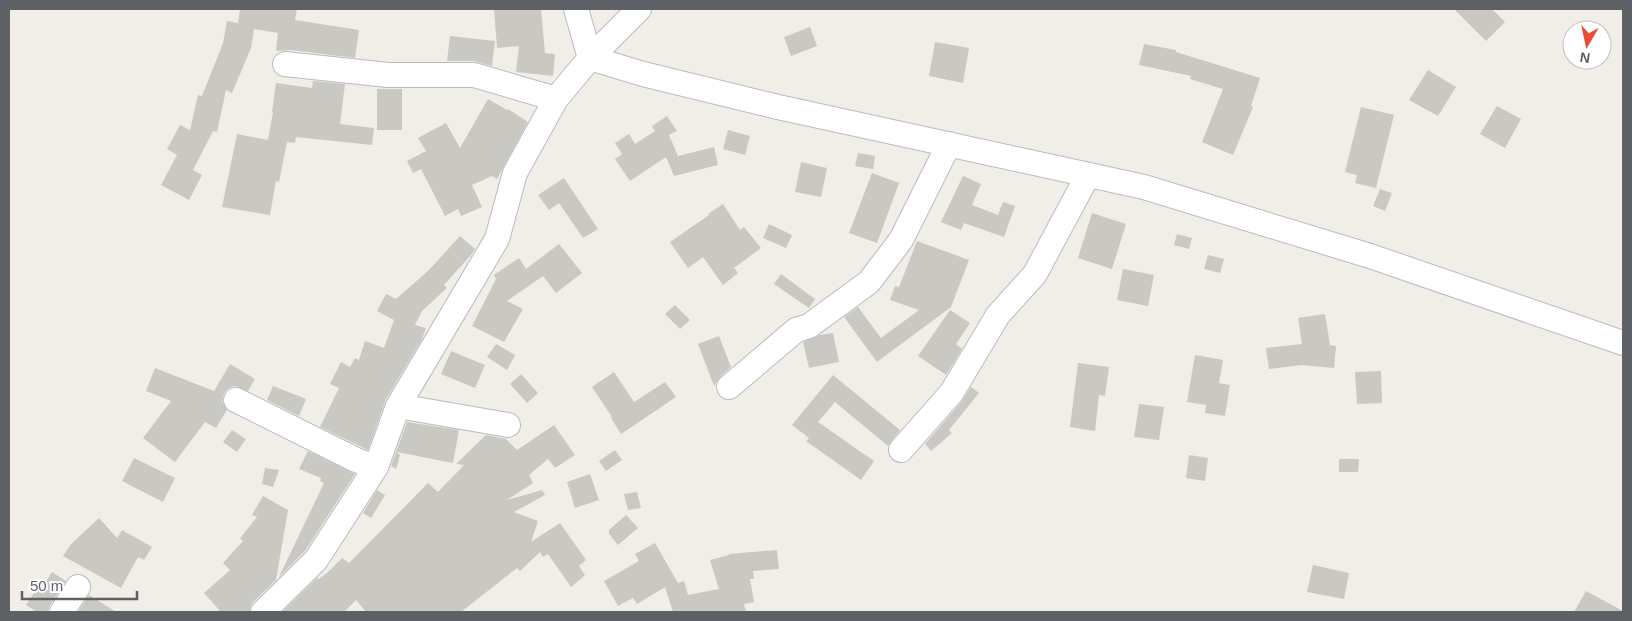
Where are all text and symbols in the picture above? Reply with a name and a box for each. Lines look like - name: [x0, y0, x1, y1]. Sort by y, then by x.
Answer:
- north arrow: [1562, 20, 1612, 70]
- text: N: [1579, 49, 1591, 67]
- scale bar: [22, 568, 138, 600]
- text: 50 m: [30, 577, 63, 594]

